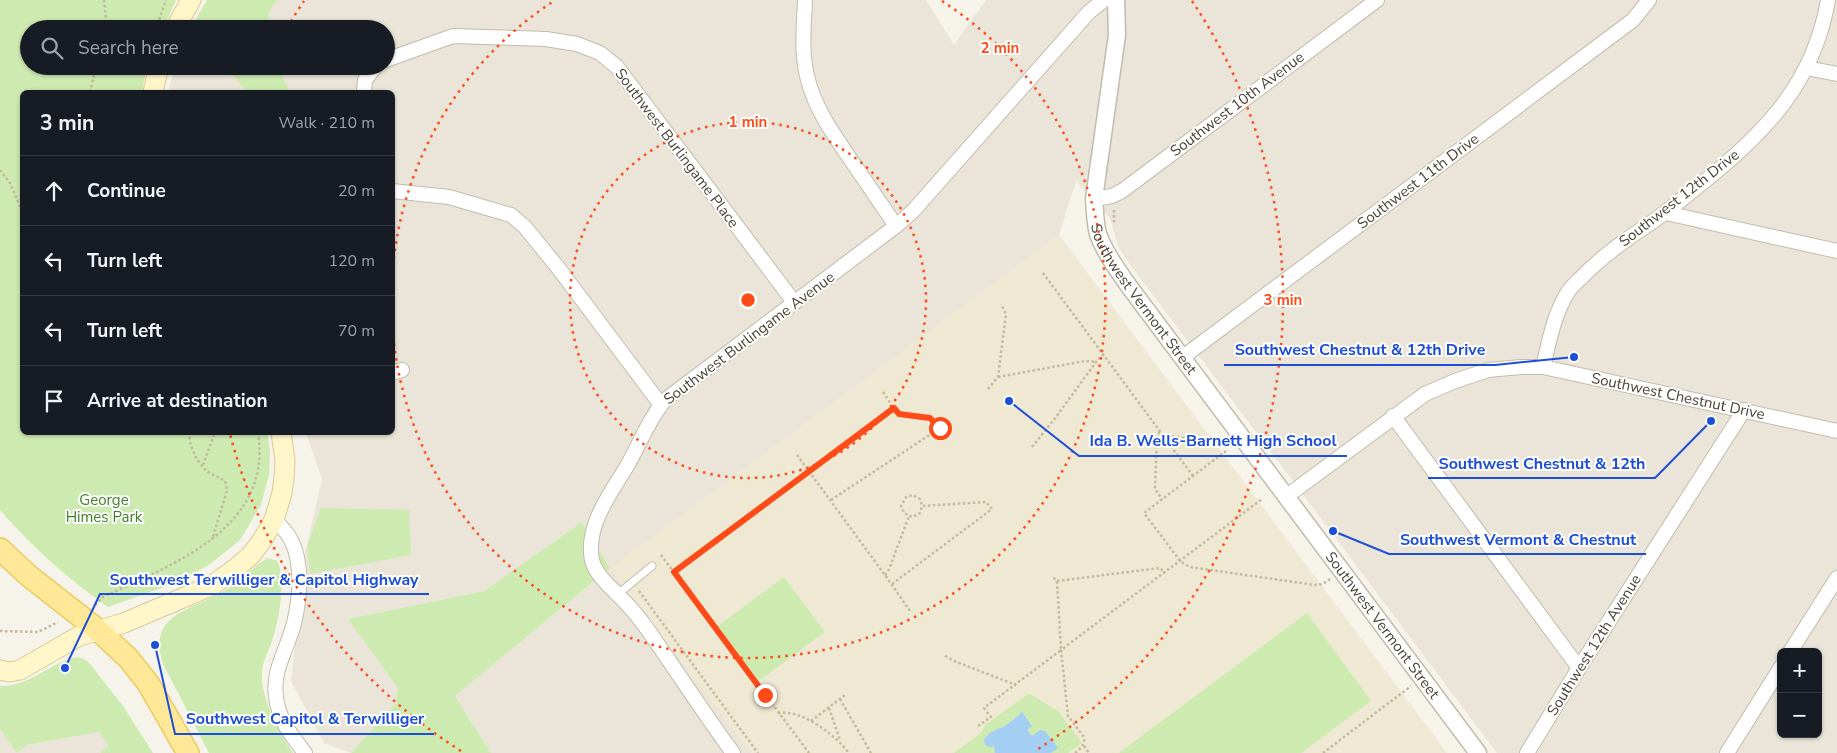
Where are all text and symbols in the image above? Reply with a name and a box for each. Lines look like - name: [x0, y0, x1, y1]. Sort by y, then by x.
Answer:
- search box: [20, 20, 395, 75]
- icon: search: [38, 34, 66, 62]
- text: Search here: [78, 35, 179, 61]
- text: 2 min: [981, 38, 1019, 58]
- street label: Southwest 10th Avenue: [1166, 47, 1308, 161]
- street label: Southwest Burlingame Place: [610, 64, 744, 232]
- text: 3 min: [40, 109, 94, 137]
- text: Walk · 210 m: [279, 112, 375, 134]
- text: 1 min: [729, 112, 767, 132]
- street label: Southwest 11th Drive: [1353, 129, 1483, 233]
- street label: Southwest 12th Drive: [1615, 145, 1743, 251]
- icon: ahead: [40, 177, 68, 205]
- text: Continue: [87, 178, 166, 204]
- text: 20 m: [338, 180, 375, 202]
- street label: Southwest Vermont Street: [1086, 222, 1202, 379]
- icon: left: [40, 247, 68, 275]
- text: Turn left: [87, 248, 162, 274]
- text: 120 m: [328, 250, 375, 272]
- street label: Southwest Burlingame Avenue: [659, 267, 839, 409]
- text: 3 min: [1264, 290, 1302, 310]
- centre of rings: [739, 291, 757, 309]
- icon: left: [40, 317, 68, 345]
- text: Turn left: [87, 318, 162, 344]
- text: 70 m: [338, 320, 375, 342]
- callout: Southwest Chestnut & 12th Drive: [1224, 334, 1495, 365]
- text: Southwest Chestnut & 12th Drive: [1235, 339, 1486, 361]
- street label: Southwest Chestnut Drive: [1589, 368, 1767, 424]
- icon: arrive: [40, 387, 68, 415]
- text: Arrive at destination: [87, 388, 268, 414]
- route start: [929, 417, 952, 440]
- callout: Ida B. Wells-Barnett High School: [1079, 425, 1347, 456]
- text: Ida B. Wells-Barnett High School: [1089, 430, 1337, 452]
- callout: Southwest Chestnut & 12th: [1428, 447, 1655, 478]
- text: Southwest Chestnut & 12th: [1439, 453, 1645, 475]
- park label: George Himes Park: [66, 490, 143, 527]
- callout: Southwest Vermont & Chestnut: [1389, 523, 1646, 554]
- text: Southwest Vermont & Chestnut: [1400, 529, 1637, 551]
- street label: Southwest Vermont Street: [1321, 547, 1444, 703]
- callout: Southwest Terwilliger & Capitol Highway: [100, 563, 429, 594]
- text: Southwest Terwilliger & Capitol Highway: [109, 569, 419, 591]
- street label: Southwest 12th Avenue: [1542, 571, 1646, 719]
- map controls: [1777, 648, 1822, 738]
- button: +: [1777, 648, 1822, 693]
- route end: [754, 684, 777, 707]
- button: −: [1777, 693, 1822, 738]
- callout: Southwest Capitol & Terwilliger: [175, 703, 434, 734]
- text: Southwest Capitol & Terwilliger: [186, 708, 425, 730]

